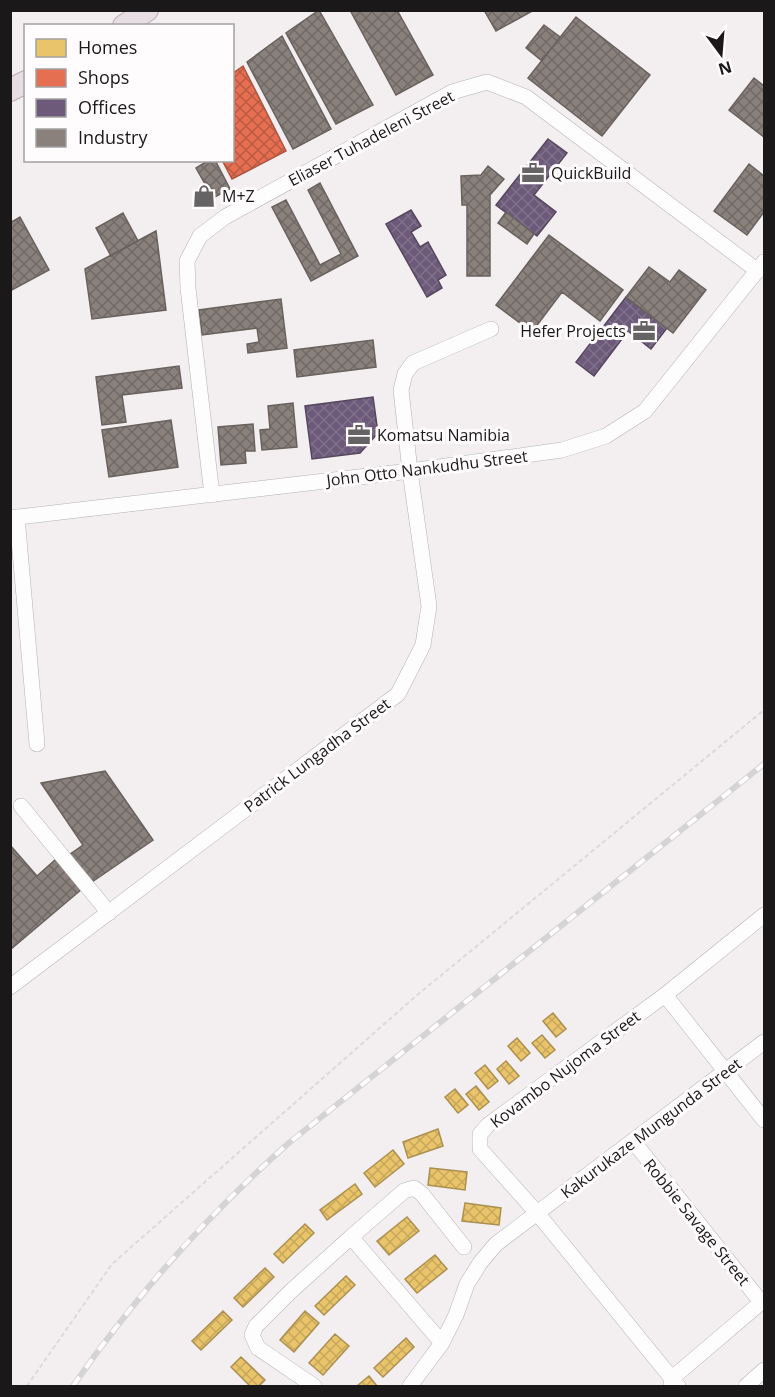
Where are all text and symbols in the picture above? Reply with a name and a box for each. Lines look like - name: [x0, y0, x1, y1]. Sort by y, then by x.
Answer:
- legend: [24, 24, 234, 162]
- north arrow: [691, 24, 751, 84]
- text: Homes: [78, 35, 137, 59]
- text: N: [716, 56, 734, 81]
- text: Shops: [78, 65, 129, 89]
- street label: Eliaser Tuhadeleni Street: [284, 85, 458, 191]
- text: Offices: [78, 95, 136, 119]
- text: Industry: [78, 125, 148, 149]
- office icon: QuickBuild: [520, 160, 546, 186]
- place label: QuickBuild: [551, 162, 631, 184]
- shop icon: M+Z: [191, 183, 217, 209]
- place label: M+Z: [222, 185, 255, 207]
- office icon: Hefer Projects: [631, 318, 657, 344]
- place label: Hefer Projects: [520, 320, 626, 342]
- office icon: Komatsu Namibia: [346, 422, 372, 448]
- place label: Komatsu Namibia: [377, 424, 510, 446]
- street label: John Otto Nankudhu Street: [323, 445, 529, 492]
- street label: Patrick Lungadha Street: [239, 693, 395, 817]
- street label: Kovambo Nujoma Street: [485, 1005, 645, 1133]
- street label: Kakurukaze Mungunda Street: [556, 1053, 746, 1203]
- street label: Robbie Savage Street: [639, 1154, 755, 1290]

